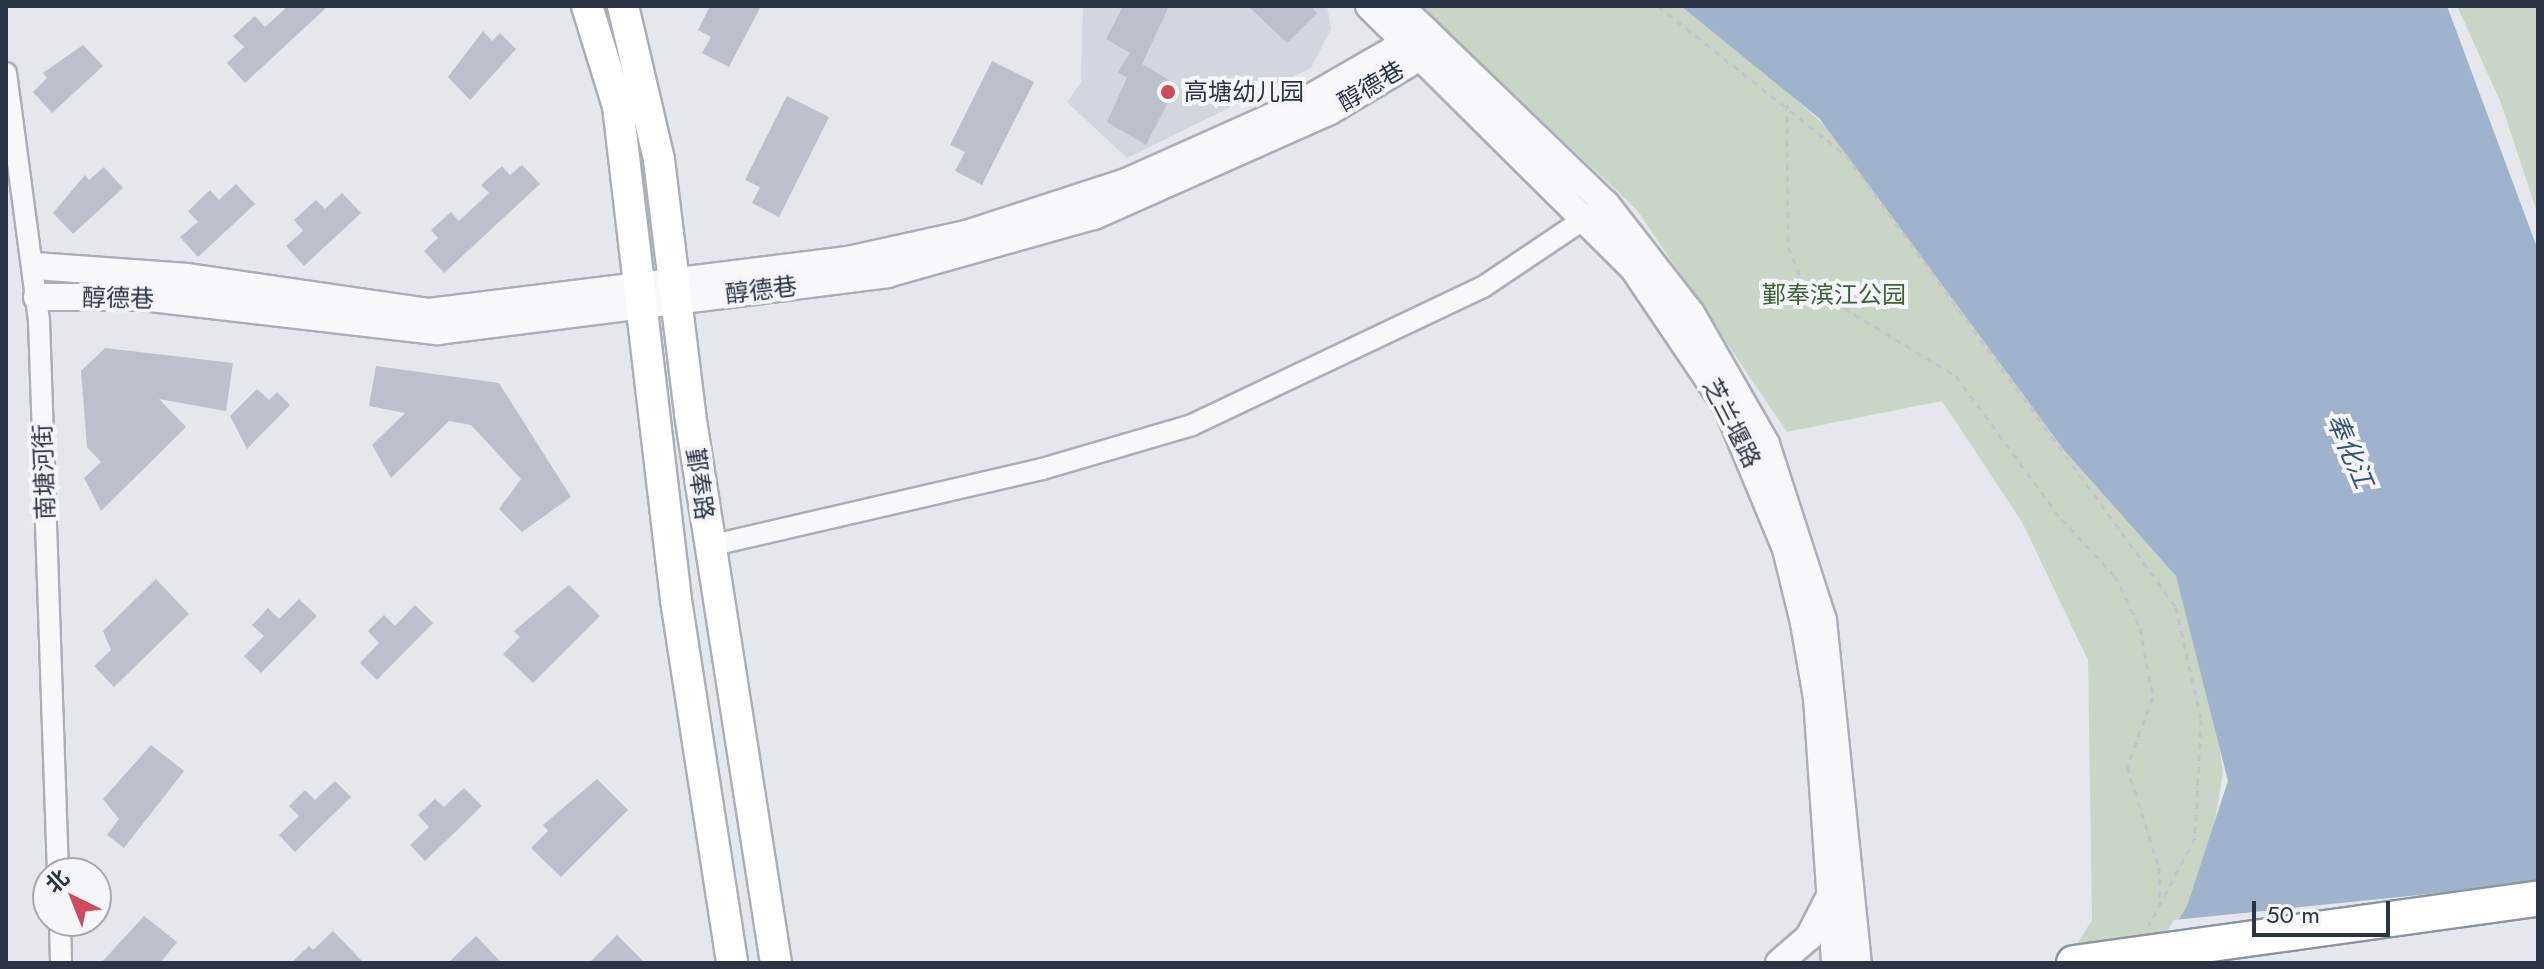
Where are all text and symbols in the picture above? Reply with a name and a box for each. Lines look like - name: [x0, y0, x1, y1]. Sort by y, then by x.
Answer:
- street label: 醇德巷: [1333, 55, 1409, 117]
- place label: 高塘幼儿园: [1184, 78, 1304, 106]
- marker: 高塘幼儿园: [1159, 83, 1177, 101]
- street label: 醇德巷: [724, 271, 798, 309]
- park label: 鄞奉滨江公园: [1762, 281, 1906, 309]
- street label: 醇德巷: [82, 283, 154, 313]
- street label: 芝兰堰路: [1697, 374, 1767, 472]
- water label: 奉化江: [2319, 409, 2379, 493]
- street label: 南塘河街: [28, 424, 60, 520]
- street label: 鄞奉路: [681, 446, 719, 522]
- north arrow: [32, 857, 112, 937]
- text: 北: [38, 862, 76, 900]
- scale bar: [2256, 885, 2394, 935]
- text: 50 m: [2266, 897, 2320, 932]

